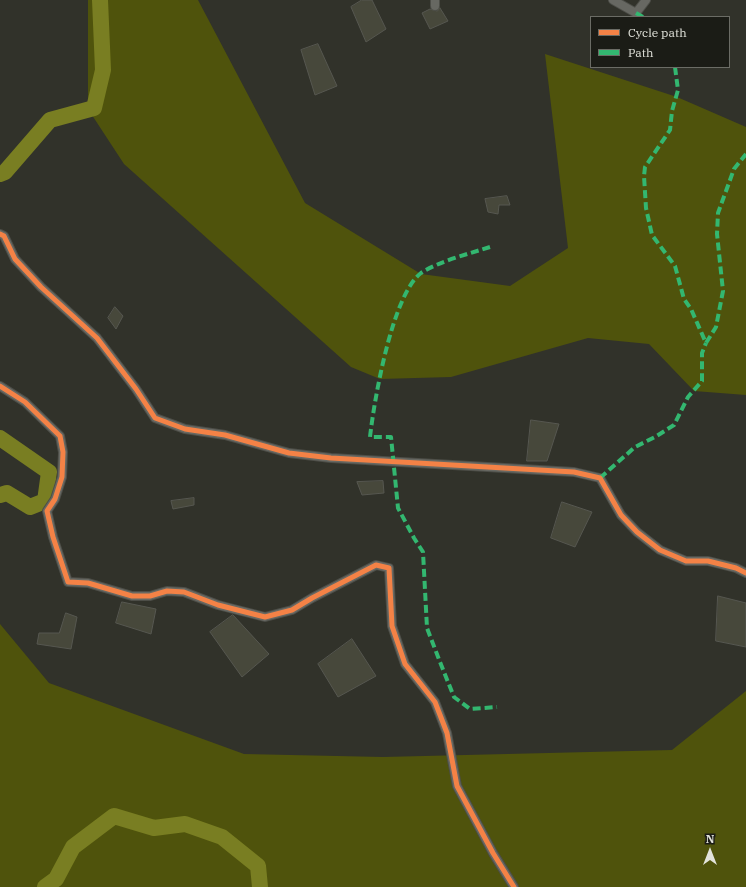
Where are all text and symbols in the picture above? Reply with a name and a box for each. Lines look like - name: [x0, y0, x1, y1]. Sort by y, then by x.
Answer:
- legend: [590, 16, 730, 68]
- text: Cycle path: [628, 25, 687, 40]
- text: Path: [628, 45, 653, 60]
- north arrow: [690, 831, 730, 871]
- text: N: [706, 832, 714, 846]

